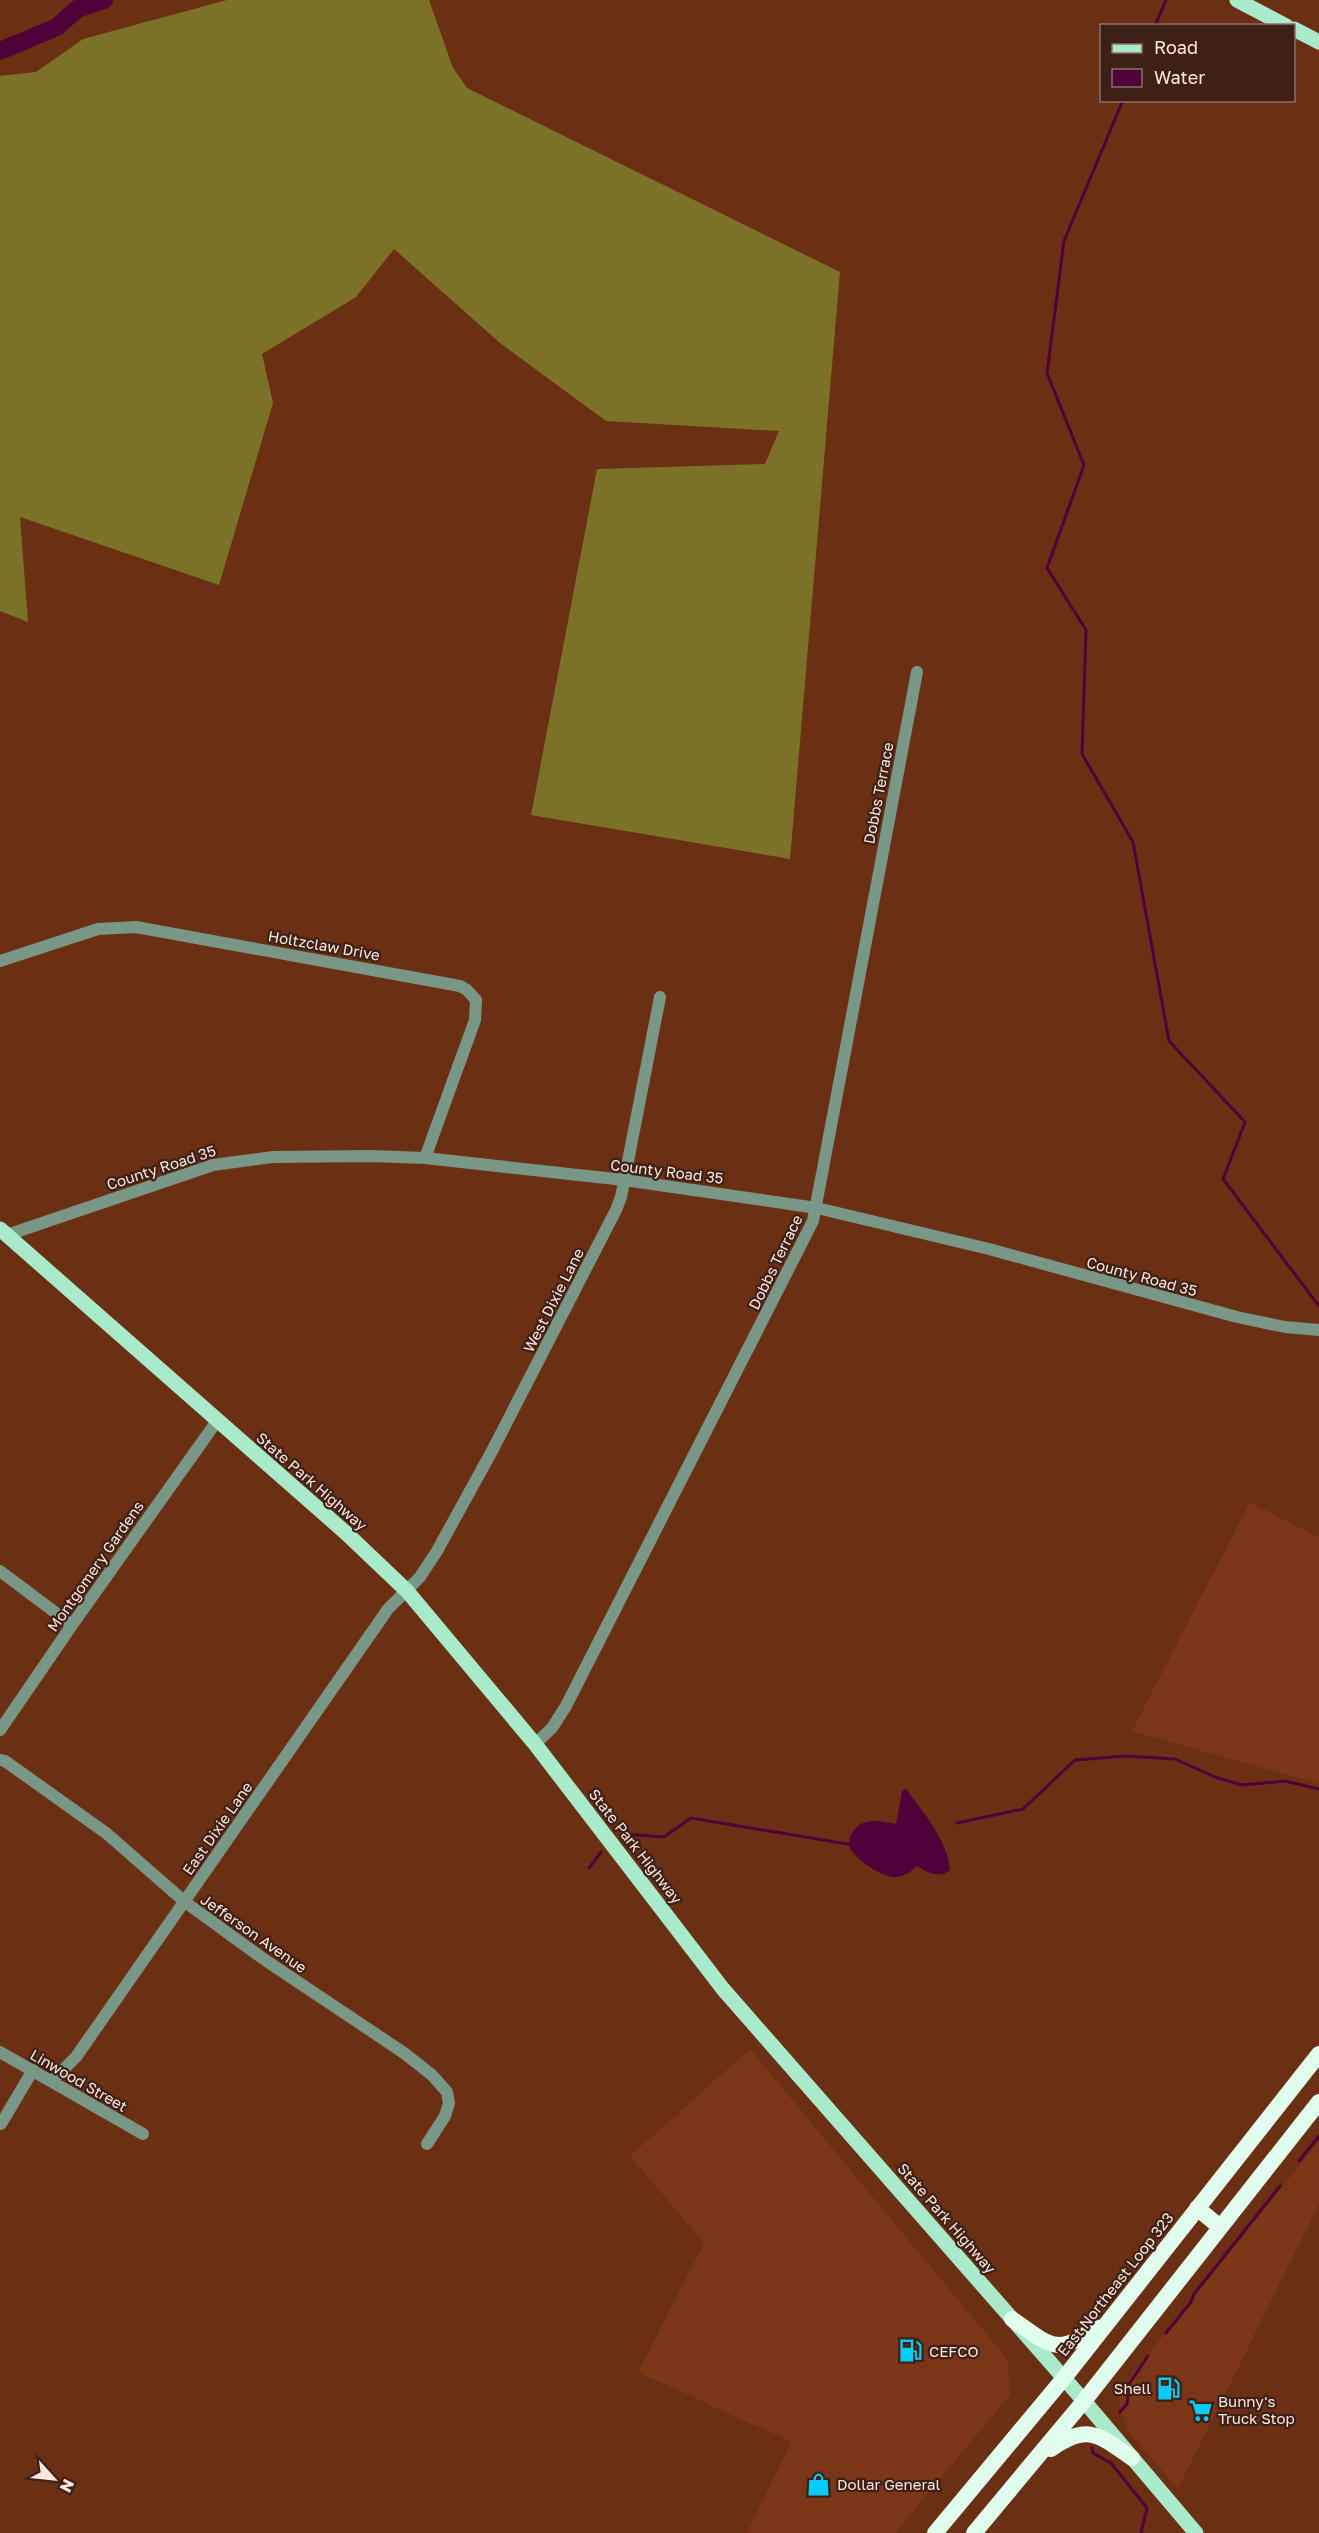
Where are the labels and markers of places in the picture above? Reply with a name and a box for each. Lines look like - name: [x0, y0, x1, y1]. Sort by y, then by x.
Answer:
- fuel station icon: CEFCO: [898, 2338, 924, 2364]
- place label: CEFCO: [929, 2342, 979, 2360]
- fuel station icon: Shell: [1156, 2375, 1182, 2401]
- place label: Shell: [1114, 2379, 1151, 2397]
- place label: Bunny's Truck Stop: [1218, 2392, 1295, 2427]
- supermarket icon: Bunny's Truck Stop: [1187, 2397, 1213, 2423]
- shop icon: Dollar General: [806, 2471, 832, 2497]
- place label: Dollar General: [837, 2475, 941, 2493]

